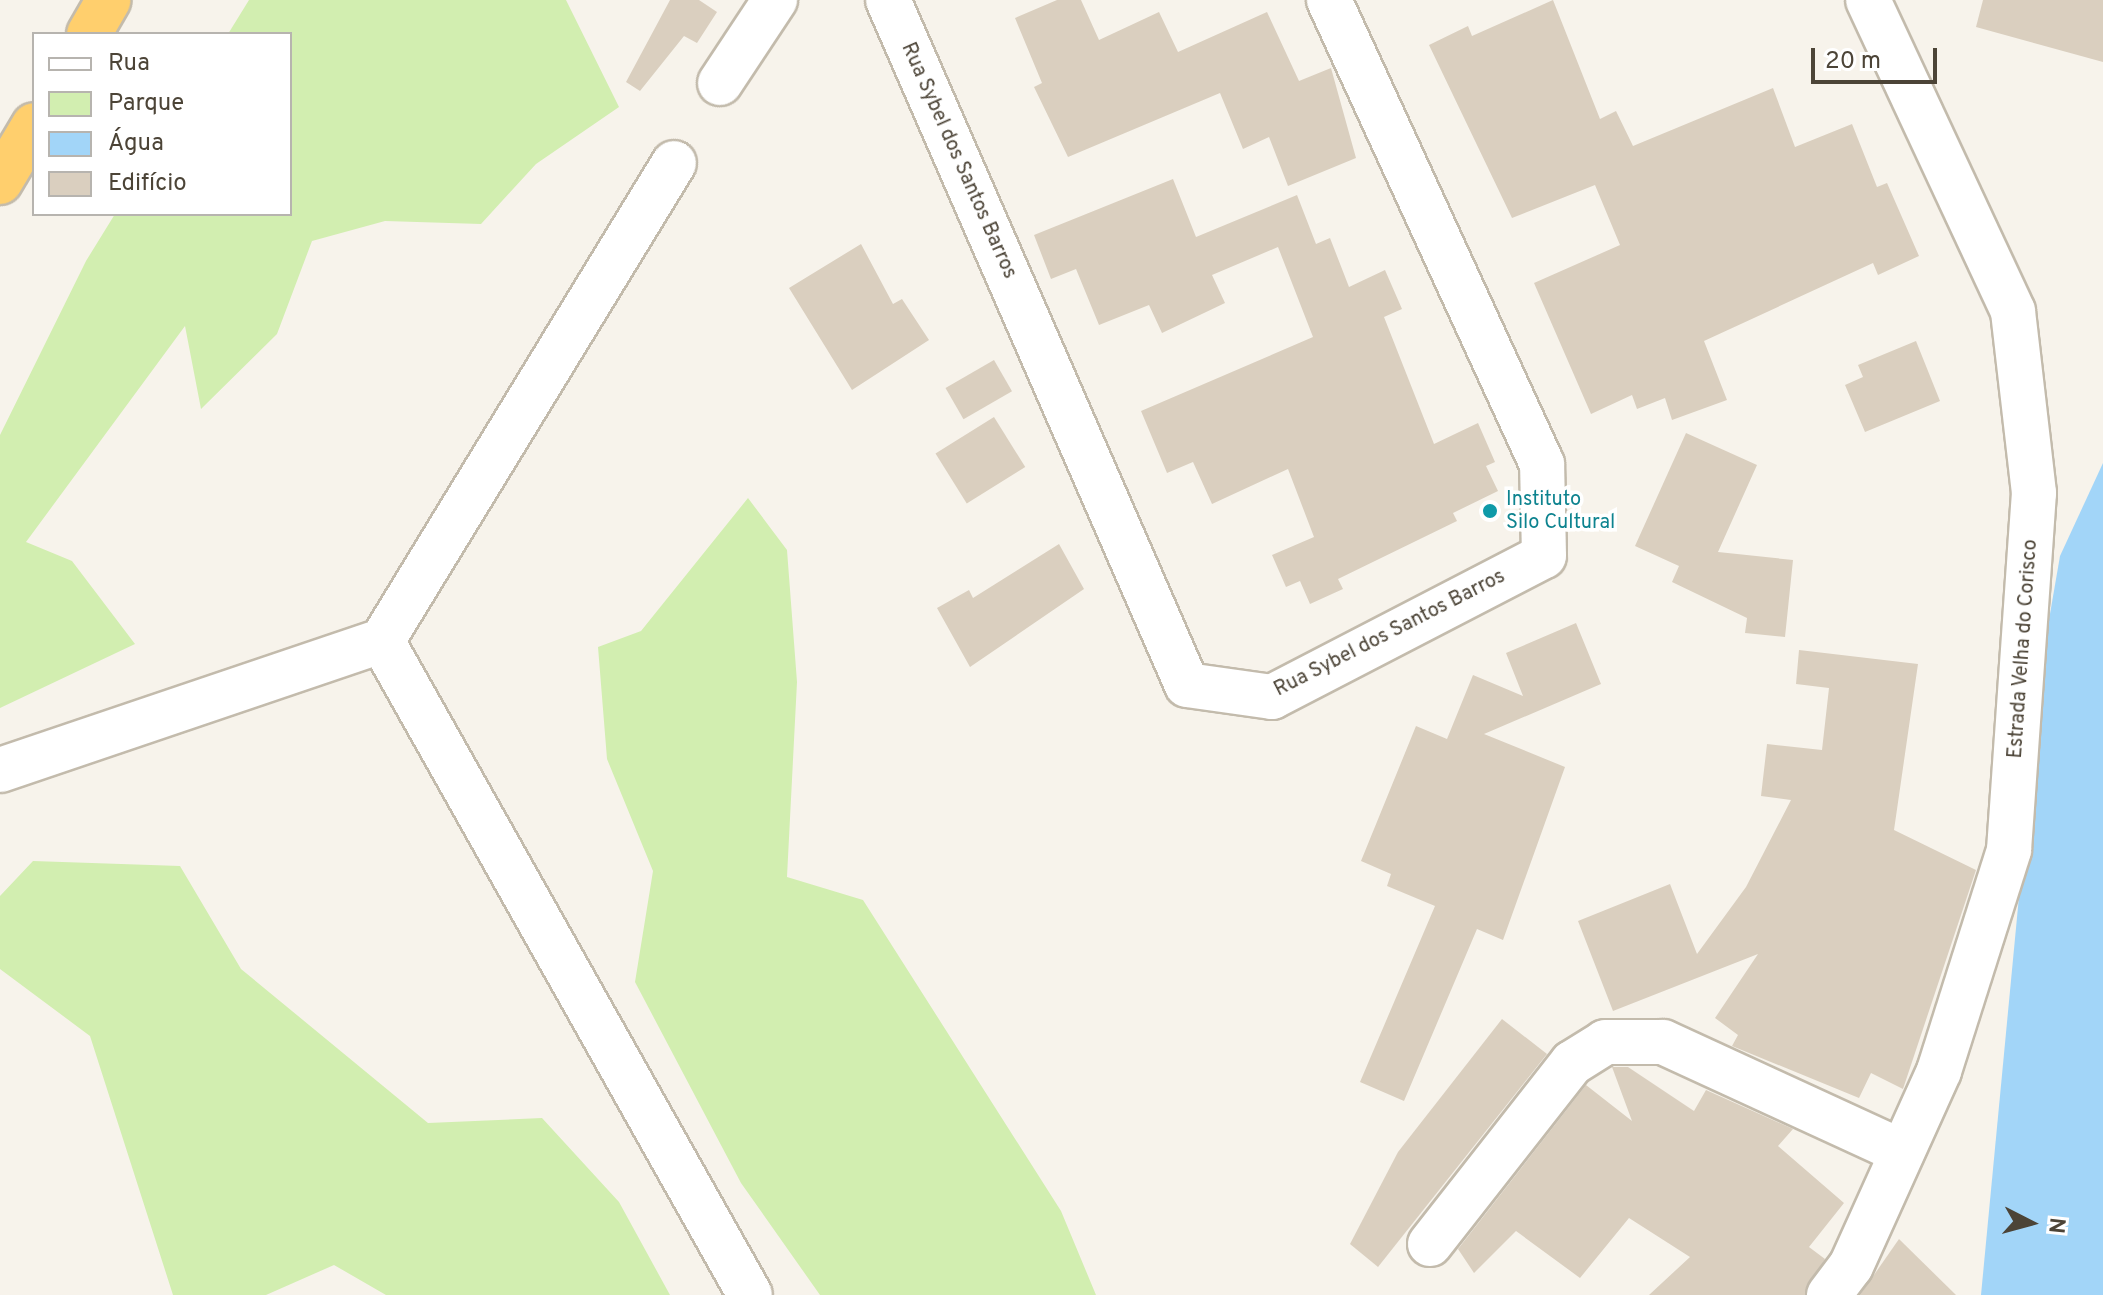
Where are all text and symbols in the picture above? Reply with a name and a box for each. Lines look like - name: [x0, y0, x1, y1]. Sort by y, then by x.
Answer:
- legend: [32, 32, 292, 216]
- scale bar: [1815, 32, 1941, 82]
- street label: Rua Sybel dos Santos Barros: [895, 39, 1021, 283]
- text: 20 m: [1825, 47, 1881, 77]
- text: Rua: [108, 49, 150, 79]
- text: Parque: [108, 89, 184, 119]
- text: Água: [108, 129, 164, 159]
- text: Edifício: [108, 169, 187, 199]
- place label: Instituto Silo Cultural: [1506, 488, 1615, 535]
- marker: Instituto Silo Cultural: [1481, 502, 1499, 520]
- street label: Estrada Velha do Corisco: [2004, 538, 2044, 760]
- street label: Rua Sybel dos Santos Barros: [1271, 565, 1509, 703]
- north arrow: [1991, 1183, 2071, 1263]
- text: N: [2041, 1216, 2070, 1235]

